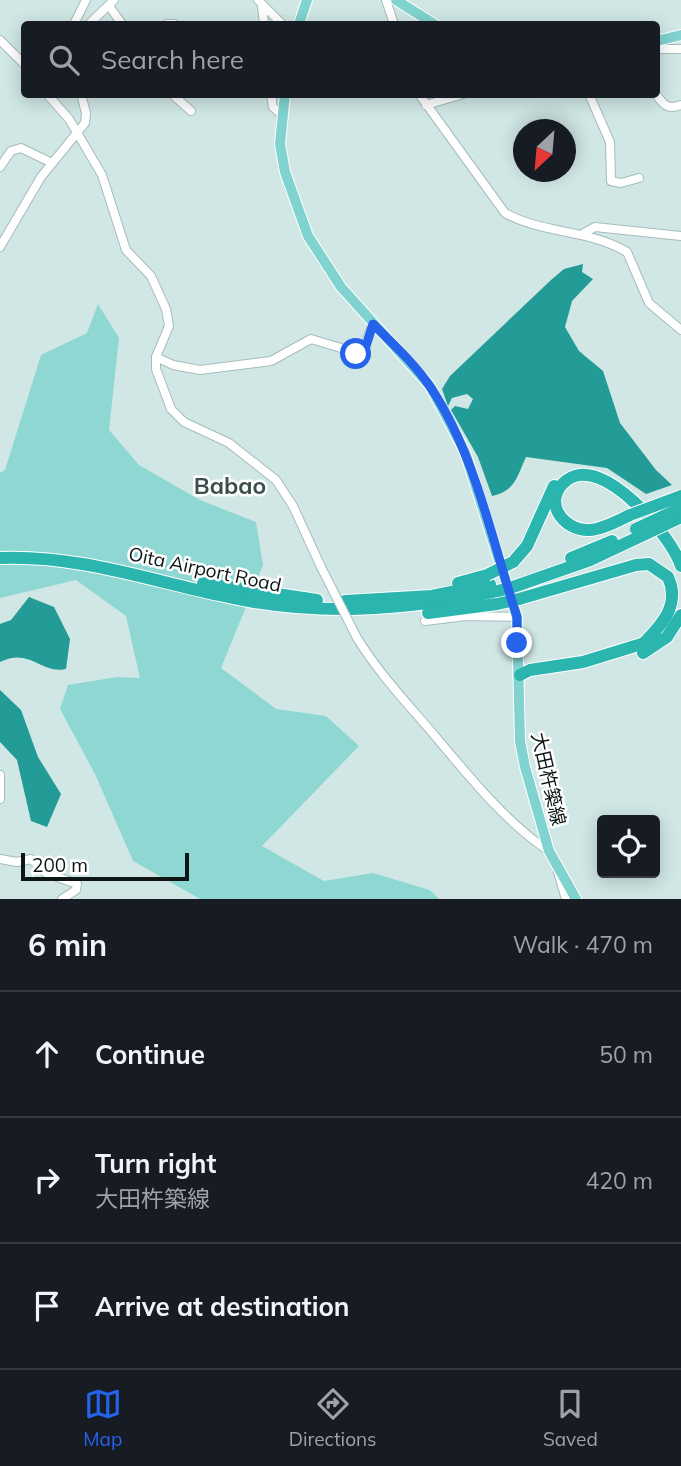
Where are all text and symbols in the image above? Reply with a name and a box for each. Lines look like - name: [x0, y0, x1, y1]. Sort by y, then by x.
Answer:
- search box: [21, 21, 660, 98]
- icon: search: [45, 41, 83, 79]
- text: Search here: [101, 43, 244, 76]
- north arrow: [513, 119, 576, 182]
- route start: [340, 338, 371, 369]
- district label: Babao: [194, 471, 266, 500]
- street label: Oita Airport Road: [126, 541, 284, 597]
- route end: [501, 627, 532, 658]
- street label: 大田杵築線: [527, 730, 571, 828]
- map controls: [597, 815, 660, 878]
- button: locate: [597, 815, 660, 878]
- scale bar: [21, 850, 189, 882]
- text: 200 m: [32, 853, 88, 877]
- text: 6 min: [28, 926, 107, 964]
- text: Walk · 470 m: [513, 930, 653, 959]
- icon: ahead: [28, 1035, 66, 1073]
- text: Continue: [95, 1038, 205, 1071]
- text: 50 m: [599, 1040, 653, 1069]
- text: Turn right: [95, 1147, 216, 1180]
- icon: right: [28, 1161, 66, 1199]
- text: 420 m: [585, 1166, 653, 1195]
- text: 大田杵築線: [95, 1184, 210, 1213]
- icon: arrive: [28, 1287, 66, 1325]
- text: Arrive at destination: [95, 1290, 350, 1323]
- tab: Map: [83, 1385, 122, 1451]
- tab: Directions: [289, 1385, 377, 1451]
- tab: Saved: [543, 1385, 598, 1451]

